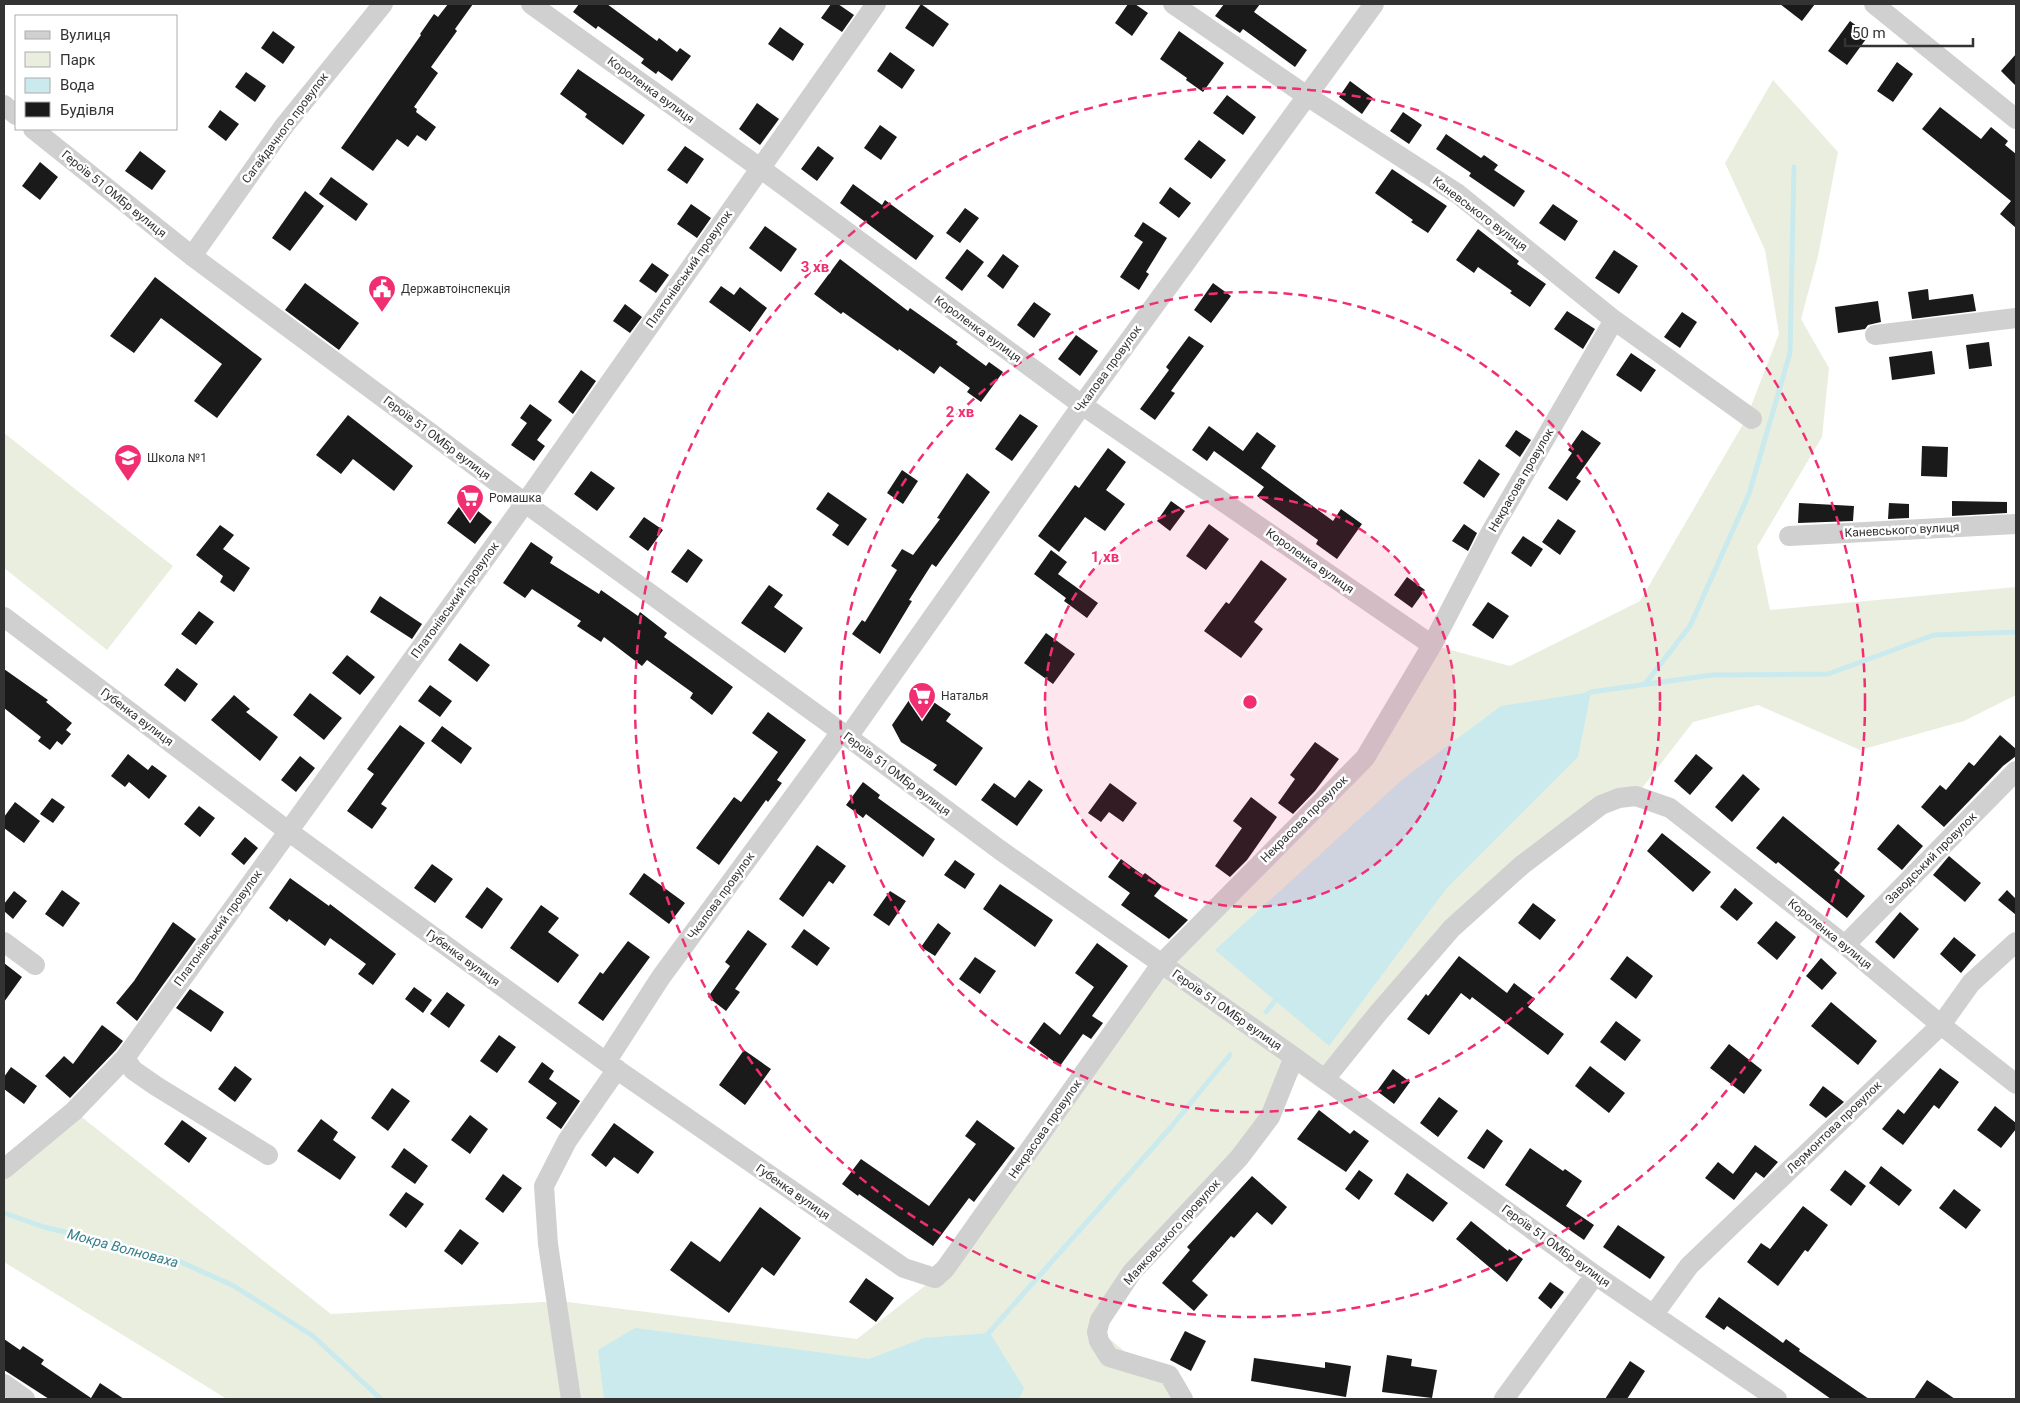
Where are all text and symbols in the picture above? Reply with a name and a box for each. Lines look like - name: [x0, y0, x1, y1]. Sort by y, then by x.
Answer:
- legend: [15, 15, 178, 130]
- scale bar: [1845, 15, 1972, 47]
- text: 50 m: [1852, 24, 1886, 42]
- text: Вулиця: [60, 26, 111, 44]
- text: Парк: [60, 51, 95, 69]
- street label: Короленка вулиця: [605, 54, 697, 126]
- street label: Сагайдачного провулок: [239, 70, 331, 186]
- text: Вода: [60, 76, 95, 94]
- text: Будівля: [60, 101, 114, 119]
- street label: Героїв 51 ОМБр вулиця: [59, 147, 169, 241]
- street label: Каневського вулиця: [1430, 174, 1530, 254]
- street label: Платонівський провулок: [643, 207, 735, 330]
- text: 3 хв: [801, 258, 829, 276]
- public building icon: Державтоінспекція: [367, 274, 397, 313]
- place label: Державтоінспекція: [401, 282, 510, 296]
- street label: Короленка вулиця: [932, 293, 1024, 365]
- street label: Чкалова провулок: [1072, 322, 1145, 415]
- street label: Героїв 51 ОМБр вулиця: [381, 393, 493, 483]
- text: 2 хв: [946, 403, 974, 421]
- street label: Некрасова провулок: [1486, 425, 1557, 534]
- school or university icon: Школа №1: [113, 443, 143, 482]
- place label: Школа №1: [147, 451, 207, 465]
- supermarket icon: Ромашка: [455, 483, 485, 522]
- place label: Ромашка: [489, 491, 542, 505]
- street label: Каневського вулиця: [1844, 520, 1960, 540]
- street label: Короленка вулиця: [1263, 525, 1357, 597]
- street label: Платонівський провулок: [408, 539, 502, 661]
- text: 1 хв: [1091, 548, 1119, 566]
- supermarket icon: Наталья: [907, 681, 937, 720]
- street label: Губенка вулиця: [98, 685, 176, 749]
- place label: Наталья: [941, 689, 988, 703]
- centre of rings: [1241, 693, 1259, 711]
- street label: Героїв 51 ОМБр вулиця: [841, 729, 953, 819]
- street label: Некрасова провулок: [1258, 772, 1351, 865]
- street label: Заводський провулок: [1882, 809, 1980, 907]
- street label: Чкалова провулок: [685, 849, 758, 942]
- street label: Платонівський провулок: [171, 867, 265, 989]
- street label: Короленка вулиця: [1785, 896, 1875, 972]
- street label: Губенка вулиця: [424, 927, 502, 989]
- street label: Героїв 51 ОМБр вулиця: [1169, 967, 1285, 1053]
- street label: Некрасова провулок: [1006, 1077, 1085, 1181]
- street label: Лермонтова провулок: [1784, 1078, 1885, 1176]
- street label: Губенка вулиця: [753, 1161, 833, 1223]
- street label: Маяковського провулок: [1121, 1176, 1224, 1288]
- street label: Героїв 51 ОМБр вулиця: [1499, 1202, 1613, 1290]
- water label: Мокра Волноваха: [66, 1225, 180, 1271]

